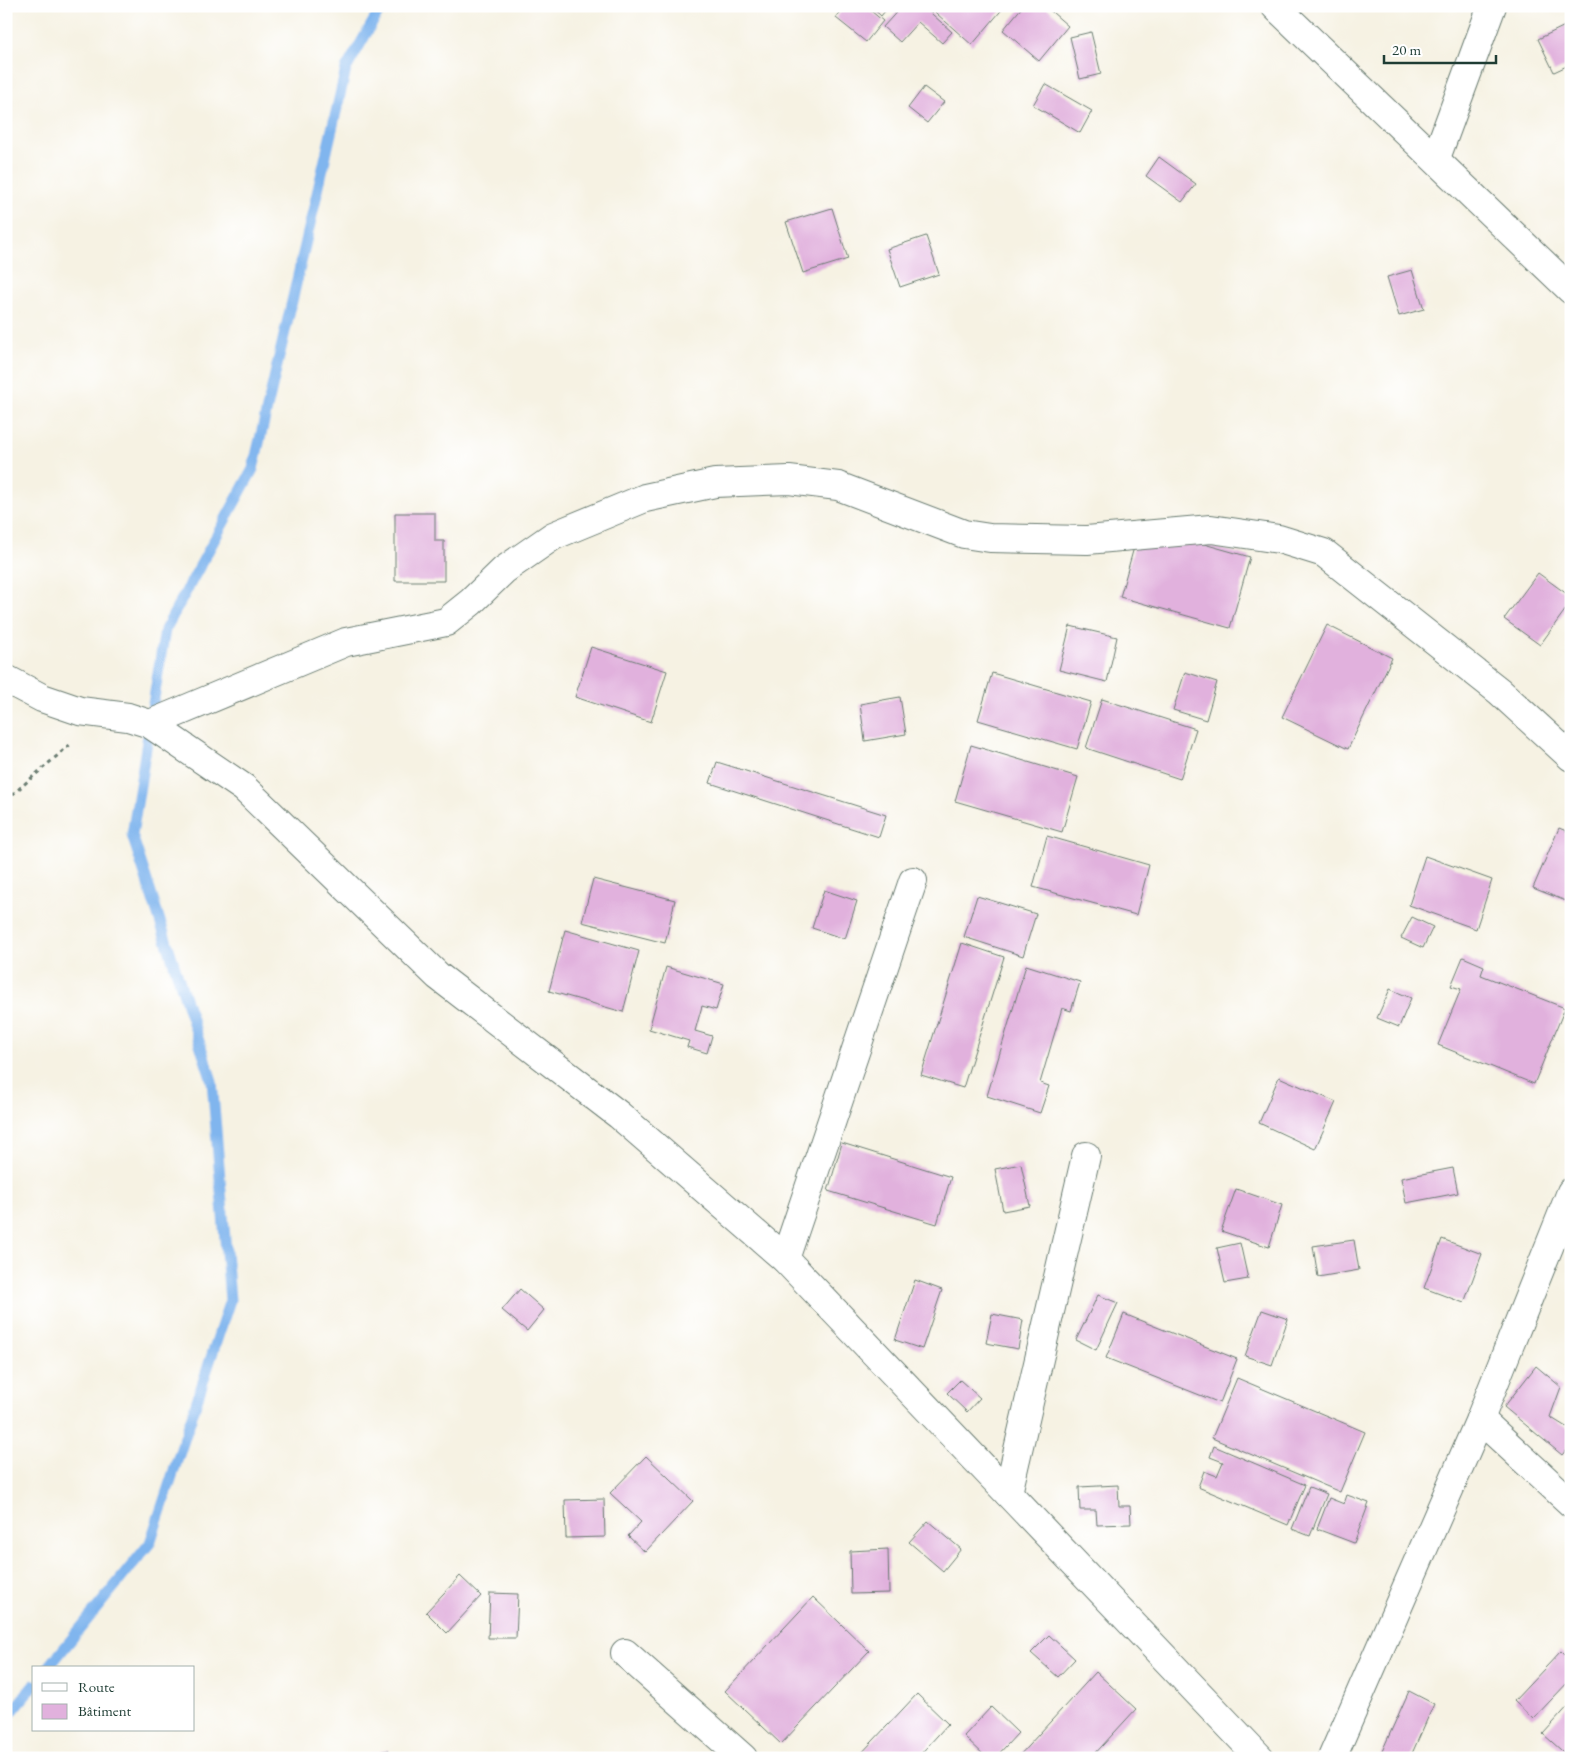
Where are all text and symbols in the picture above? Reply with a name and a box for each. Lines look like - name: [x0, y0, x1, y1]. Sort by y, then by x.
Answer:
- scale bar: [1384, 32, 1497, 64]
- text: 20 m: [1392, 40, 1421, 59]
- legend: [32, 1666, 195, 1732]
- text: Route: [78, 1677, 115, 1696]
- text: Bâtiment: [78, 1701, 132, 1720]

